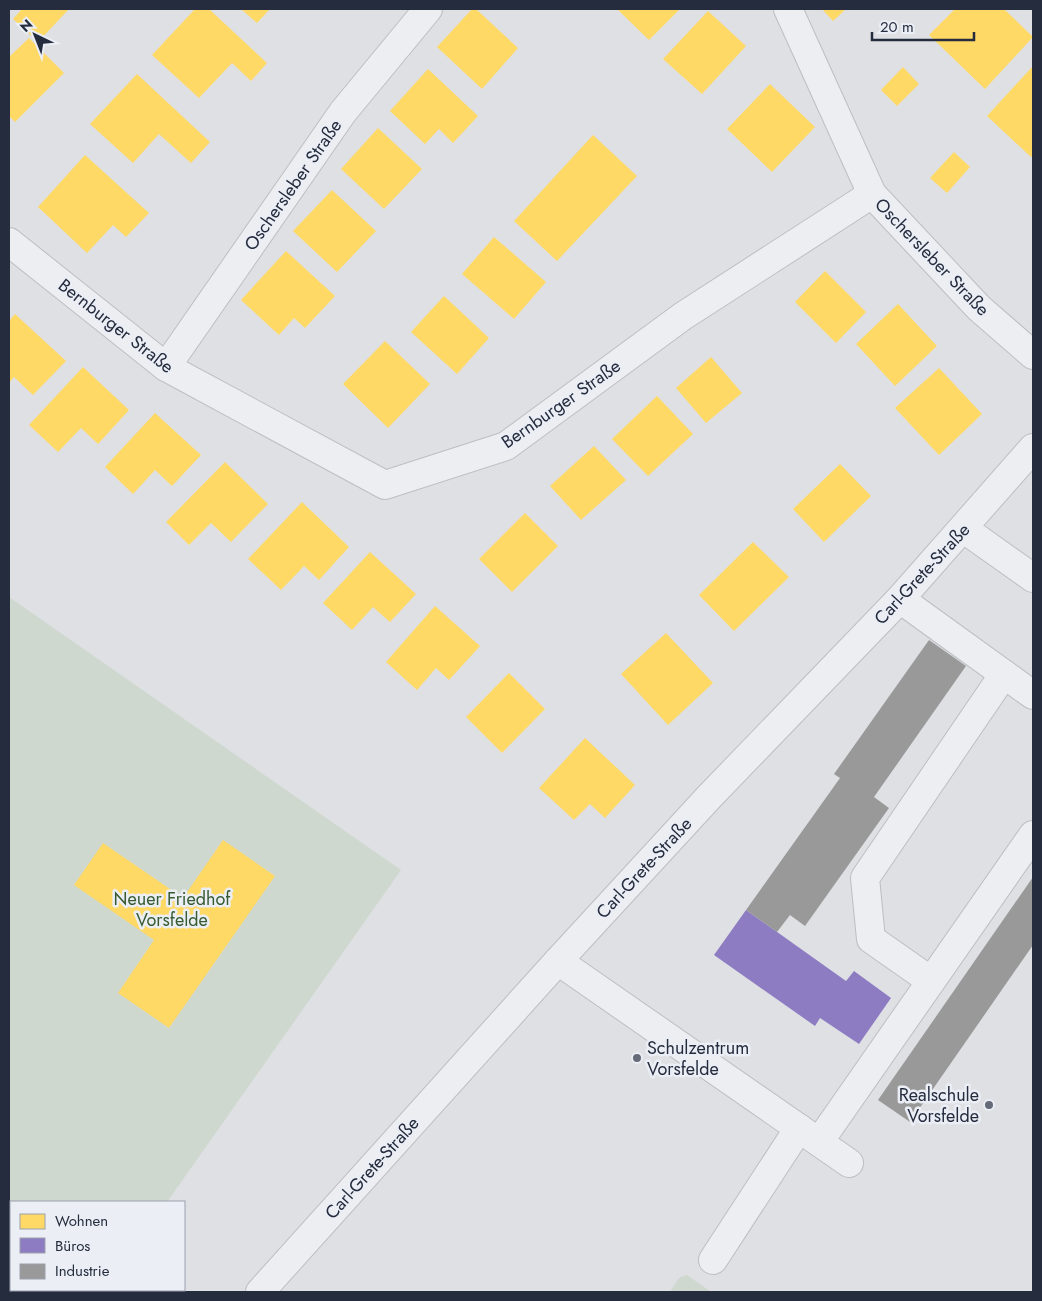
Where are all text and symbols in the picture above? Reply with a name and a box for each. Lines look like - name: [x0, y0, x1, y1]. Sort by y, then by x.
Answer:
- north arrow: [10, 10, 60, 60]
- scale bar: [872, 10, 974, 42]
- text: N: [15, 14, 37, 37]
- text: 20 m: [880, 16, 914, 38]
- street label: Oschersleber Straße: [238, 114, 348, 256]
- street label: Oschersleber Straße: [869, 192, 995, 322]
- street label: Bernburger Straße: [53, 273, 179, 379]
- street label: Bernburger Straße: [496, 353, 626, 455]
- street label: Carl-Grete-Straße: [868, 518, 976, 630]
- street label: Carl-Grete-Straße: [590, 812, 698, 924]
- park label: Neuer Friedhof Vorsfelde: [114, 886, 231, 933]
- place label: Schulzentrum Vorsfelde: [647, 1035, 749, 1082]
- marker: Schulzentrum Vorsfelde: [631, 1052, 643, 1064]
- place label: Realschule Vorsfelde: [899, 1082, 979, 1129]
- marker: Realschule Vorsfelde: [983, 1099, 995, 1111]
- street label: Carl-Grete-Straße: [319, 1111, 425, 1225]
- legend: [10, 1201, 185, 1291]
- text: Wohnen: [55, 1210, 108, 1232]
- text: Büros: [55, 1235, 90, 1257]
- text: Industrie: [55, 1260, 110, 1282]

